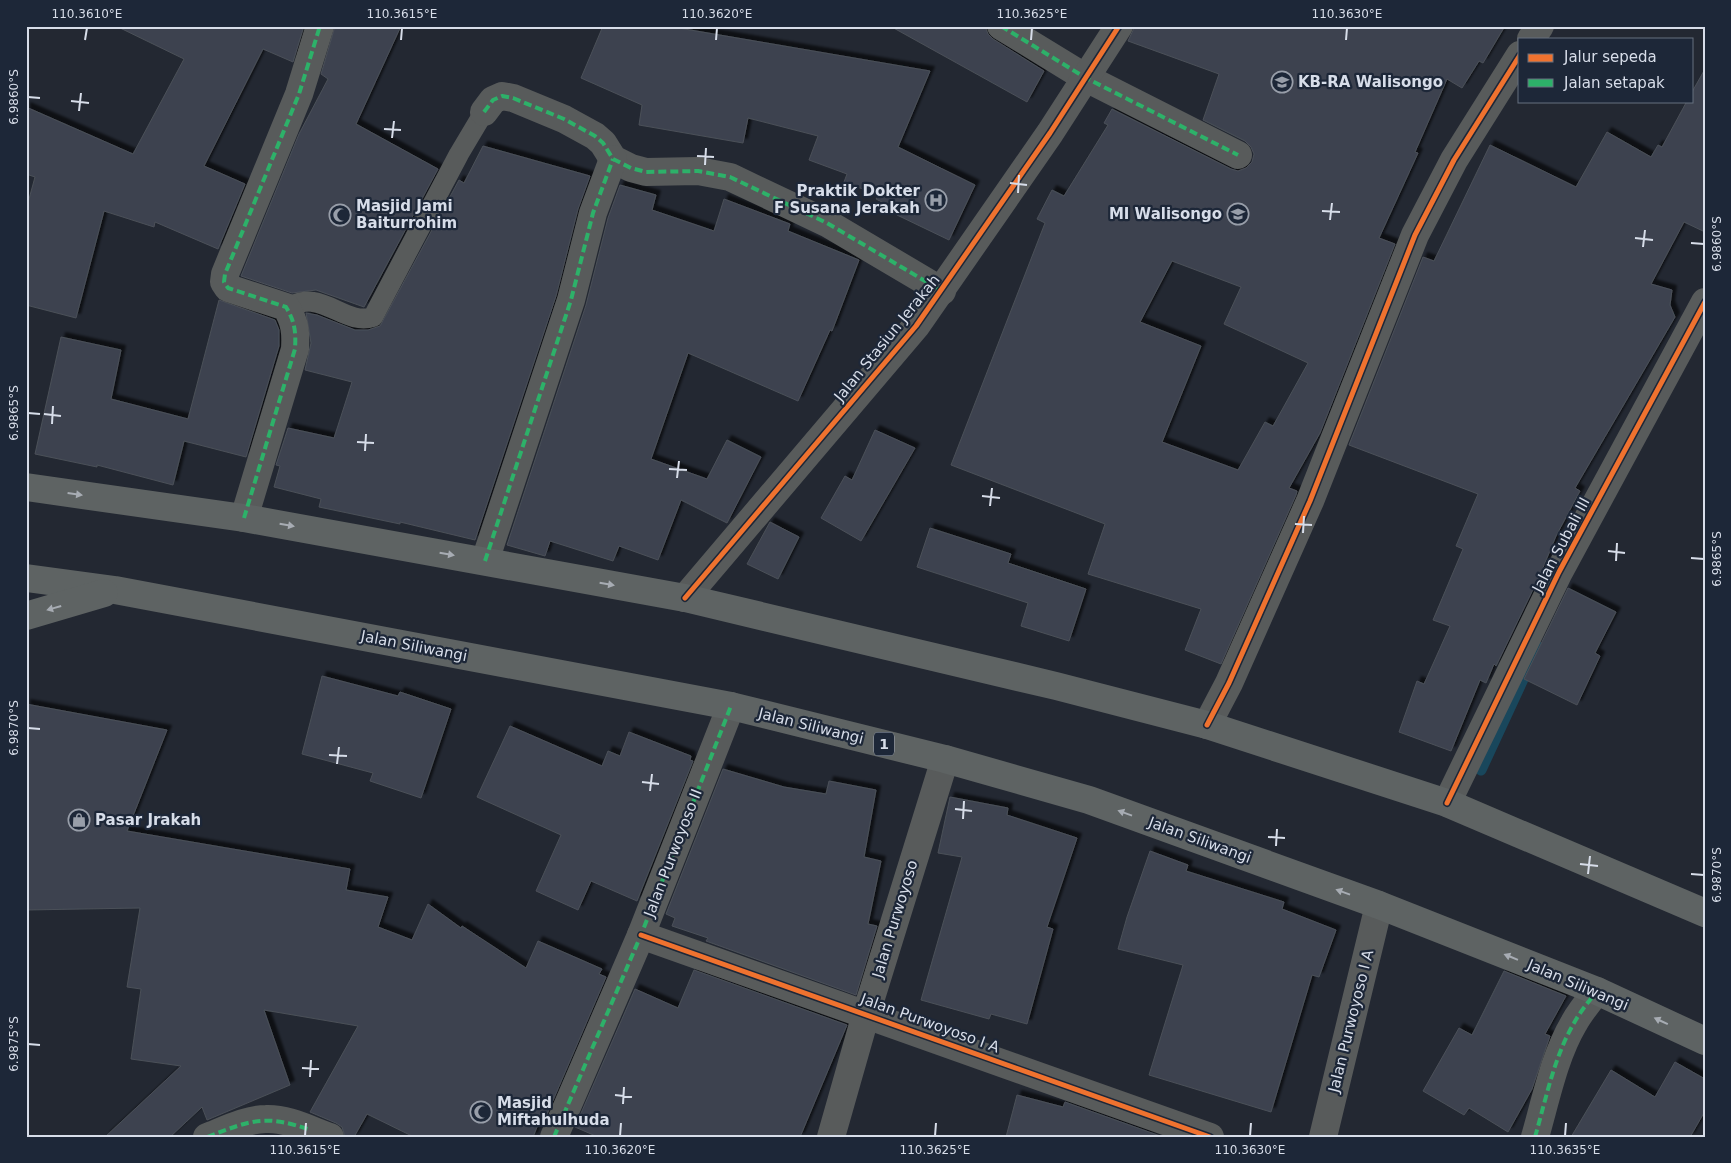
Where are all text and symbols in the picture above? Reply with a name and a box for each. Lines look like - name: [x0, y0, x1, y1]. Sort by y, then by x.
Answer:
- text: 110.3610°E: [52, 7, 122, 21]
- text: 110.3615°E: [367, 7, 437, 21]
- text: 110.3620°E: [682, 7, 752, 21]
- text: 110.3625°E: [997, 7, 1067, 21]
- text: 110.3630°E: [1312, 7, 1382, 21]
- legend: [1518, 38, 1694, 102]
- text: Jalur sepeda: [1563, 48, 1657, 66]
- text: 6.9860°S: [7, 69, 21, 125]
- school or university icon: KB-RA Walisongo: [1270, 70, 1294, 94]
- place label: KB-RA Walisongo: [1298, 73, 1443, 91]
- text: Jalan setapak: [1563, 74, 1665, 92]
- place label: Praktik Dokter F Susana Jerakah: [774, 182, 921, 217]
- hospital icon: Praktik Dokter F Susana Jerakah: [924, 188, 948, 212]
- place label: Masjid Jami Baiturrohim: [356, 197, 457, 232]
- school or university icon: MI Walisongo: [1226, 202, 1250, 226]
- mosque icon: Masjid Jami Baiturrohim: [328, 203, 352, 227]
- place label: MI Walisongo: [1109, 205, 1222, 223]
- text: 6.9860°S: [1710, 216, 1724, 272]
- street label: Jalan Stasiun Jerakah: [830, 271, 944, 406]
- text: 6.9865°S: [7, 385, 21, 441]
- one-way arrow: [67, 490, 83, 498]
- street label: Jalan Subali III: [1528, 494, 1594, 597]
- one-way arrow: [280, 522, 296, 530]
- text: 6.9865°S: [1710, 531, 1724, 587]
- one-way arrow: [439, 551, 455, 559]
- one-way arrow: [599, 580, 615, 588]
- one-way arrow: [46, 604, 61, 612]
- street label: Jalan Siliwangi: [358, 627, 469, 665]
- text: 6.9870°S: [7, 700, 21, 756]
- street label: Jalan Siliwangi: [755, 704, 866, 748]
- road number: 1: [874, 732, 894, 756]
- street label: Jalan Purwoyoso II: [640, 786, 706, 921]
- shop icon: Pasar Jrakah: [67, 808, 91, 832]
- one-way arrow: [1117, 809, 1132, 817]
- place label: Pasar Jrakah: [95, 811, 201, 829]
- street label: Jalan Siliwangi: [1145, 813, 1254, 867]
- text: 6.9870°S: [1710, 847, 1724, 903]
- street label: Jalan Purwoyoso: [868, 858, 921, 981]
- one-way arrow: [1335, 888, 1350, 896]
- street label: Jalan Purwoyoso I A: [1324, 947, 1378, 1095]
- one-way arrow: [1503, 953, 1518, 961]
- street label: Jalan Siliwangi: [1524, 955, 1631, 1014]
- street label: Jalan Purwoyoso I A: [857, 989, 1003, 1057]
- text: 6.9875°S: [7, 1016, 21, 1072]
- one-way arrow: [1653, 1016, 1668, 1025]
- place label: Masjid Miftahulhuda: [497, 1094, 610, 1129]
- mosque icon: Masjid Miftahulhuda: [469, 1100, 493, 1124]
- text: 110.3615°E: [270, 1143, 340, 1157]
- text: 110.3620°E: [585, 1143, 655, 1157]
- text: 110.3625°E: [900, 1143, 970, 1157]
- text: 110.3630°E: [1215, 1143, 1285, 1157]
- text: 110.3635°E: [1530, 1143, 1600, 1157]

